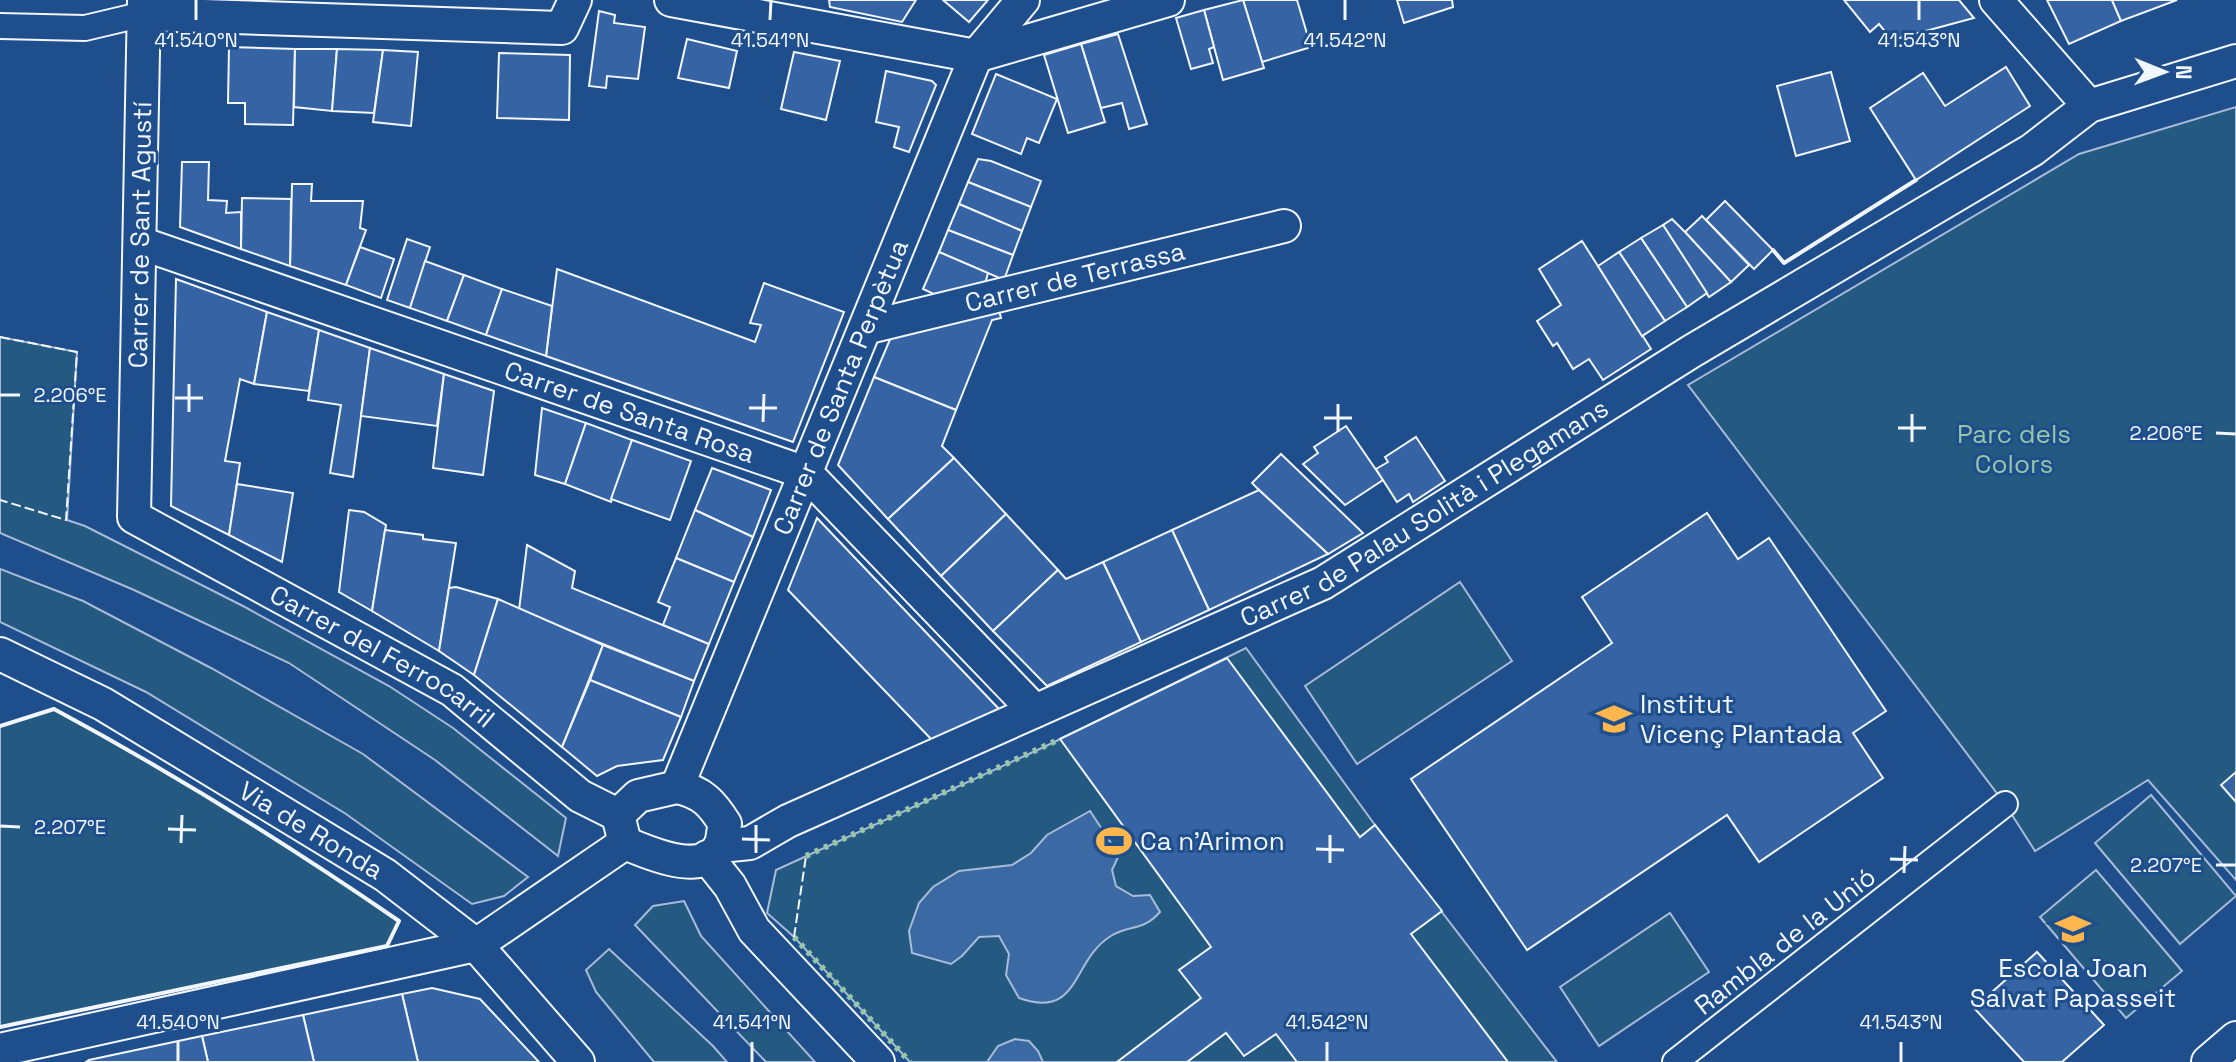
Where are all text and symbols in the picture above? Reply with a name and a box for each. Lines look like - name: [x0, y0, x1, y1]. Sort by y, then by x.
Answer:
- text: 41.540°N: [154, 27, 238, 53]
- text: 41.541°N: [731, 27, 809, 53]
- text: 41.542°N: [1304, 27, 1386, 53]
- text: 41.543°N: [1878, 27, 1960, 53]
- north arrow: [2124, 32, 2204, 112]
- text: N: [2170, 65, 2198, 80]
- street label: Carrer de Sant Agustí: [121, 101, 159, 369]
- street label: Carrer de Santa Perpètua: [765, 234, 916, 540]
- street label: Carrer de Terrassa: [961, 234, 1188, 320]
- street label: Carrer de Santa Rosa: [500, 353, 759, 471]
- text: 2.206°E: [33, 382, 107, 408]
- street label: Carrer de Palau Solità i Plegamans: [1235, 391, 1615, 635]
- park label: Parc dels Colors: [1957, 417, 2071, 481]
- text: 2.206°E: [2129, 420, 2203, 446]
- street label: Carrer del Ferrocarril: [264, 577, 502, 735]
- place label: Institut Vicenç Plantada: [1640, 687, 1842, 751]
- school or university icon: Institut Vicenç Plantada: [1595, 700, 1633, 738]
- street label: Via de Ronda: [233, 773, 390, 887]
- text: 2.207°E: [34, 814, 106, 840]
- sports icon: Ca n'Arimon: [1095, 822, 1133, 860]
- place label: Ca n'Arimon: [1140, 824, 1285, 858]
- text: 2.207°E: [2130, 852, 2202, 878]
- street label: Rambla de la Unió: [1687, 860, 1883, 1022]
- school or university icon: Escola Joan Salvat Papasseit: [2054, 910, 2092, 948]
- place label: Escola Joan Salvat Papasseit: [1970, 951, 2176, 1015]
- text: 41.540°N: [136, 1009, 220, 1035]
- text: 41.541°N: [713, 1009, 791, 1035]
- text: 41.542°N: [1286, 1009, 1368, 1035]
- text: 41.543°N: [1860, 1009, 1942, 1035]

